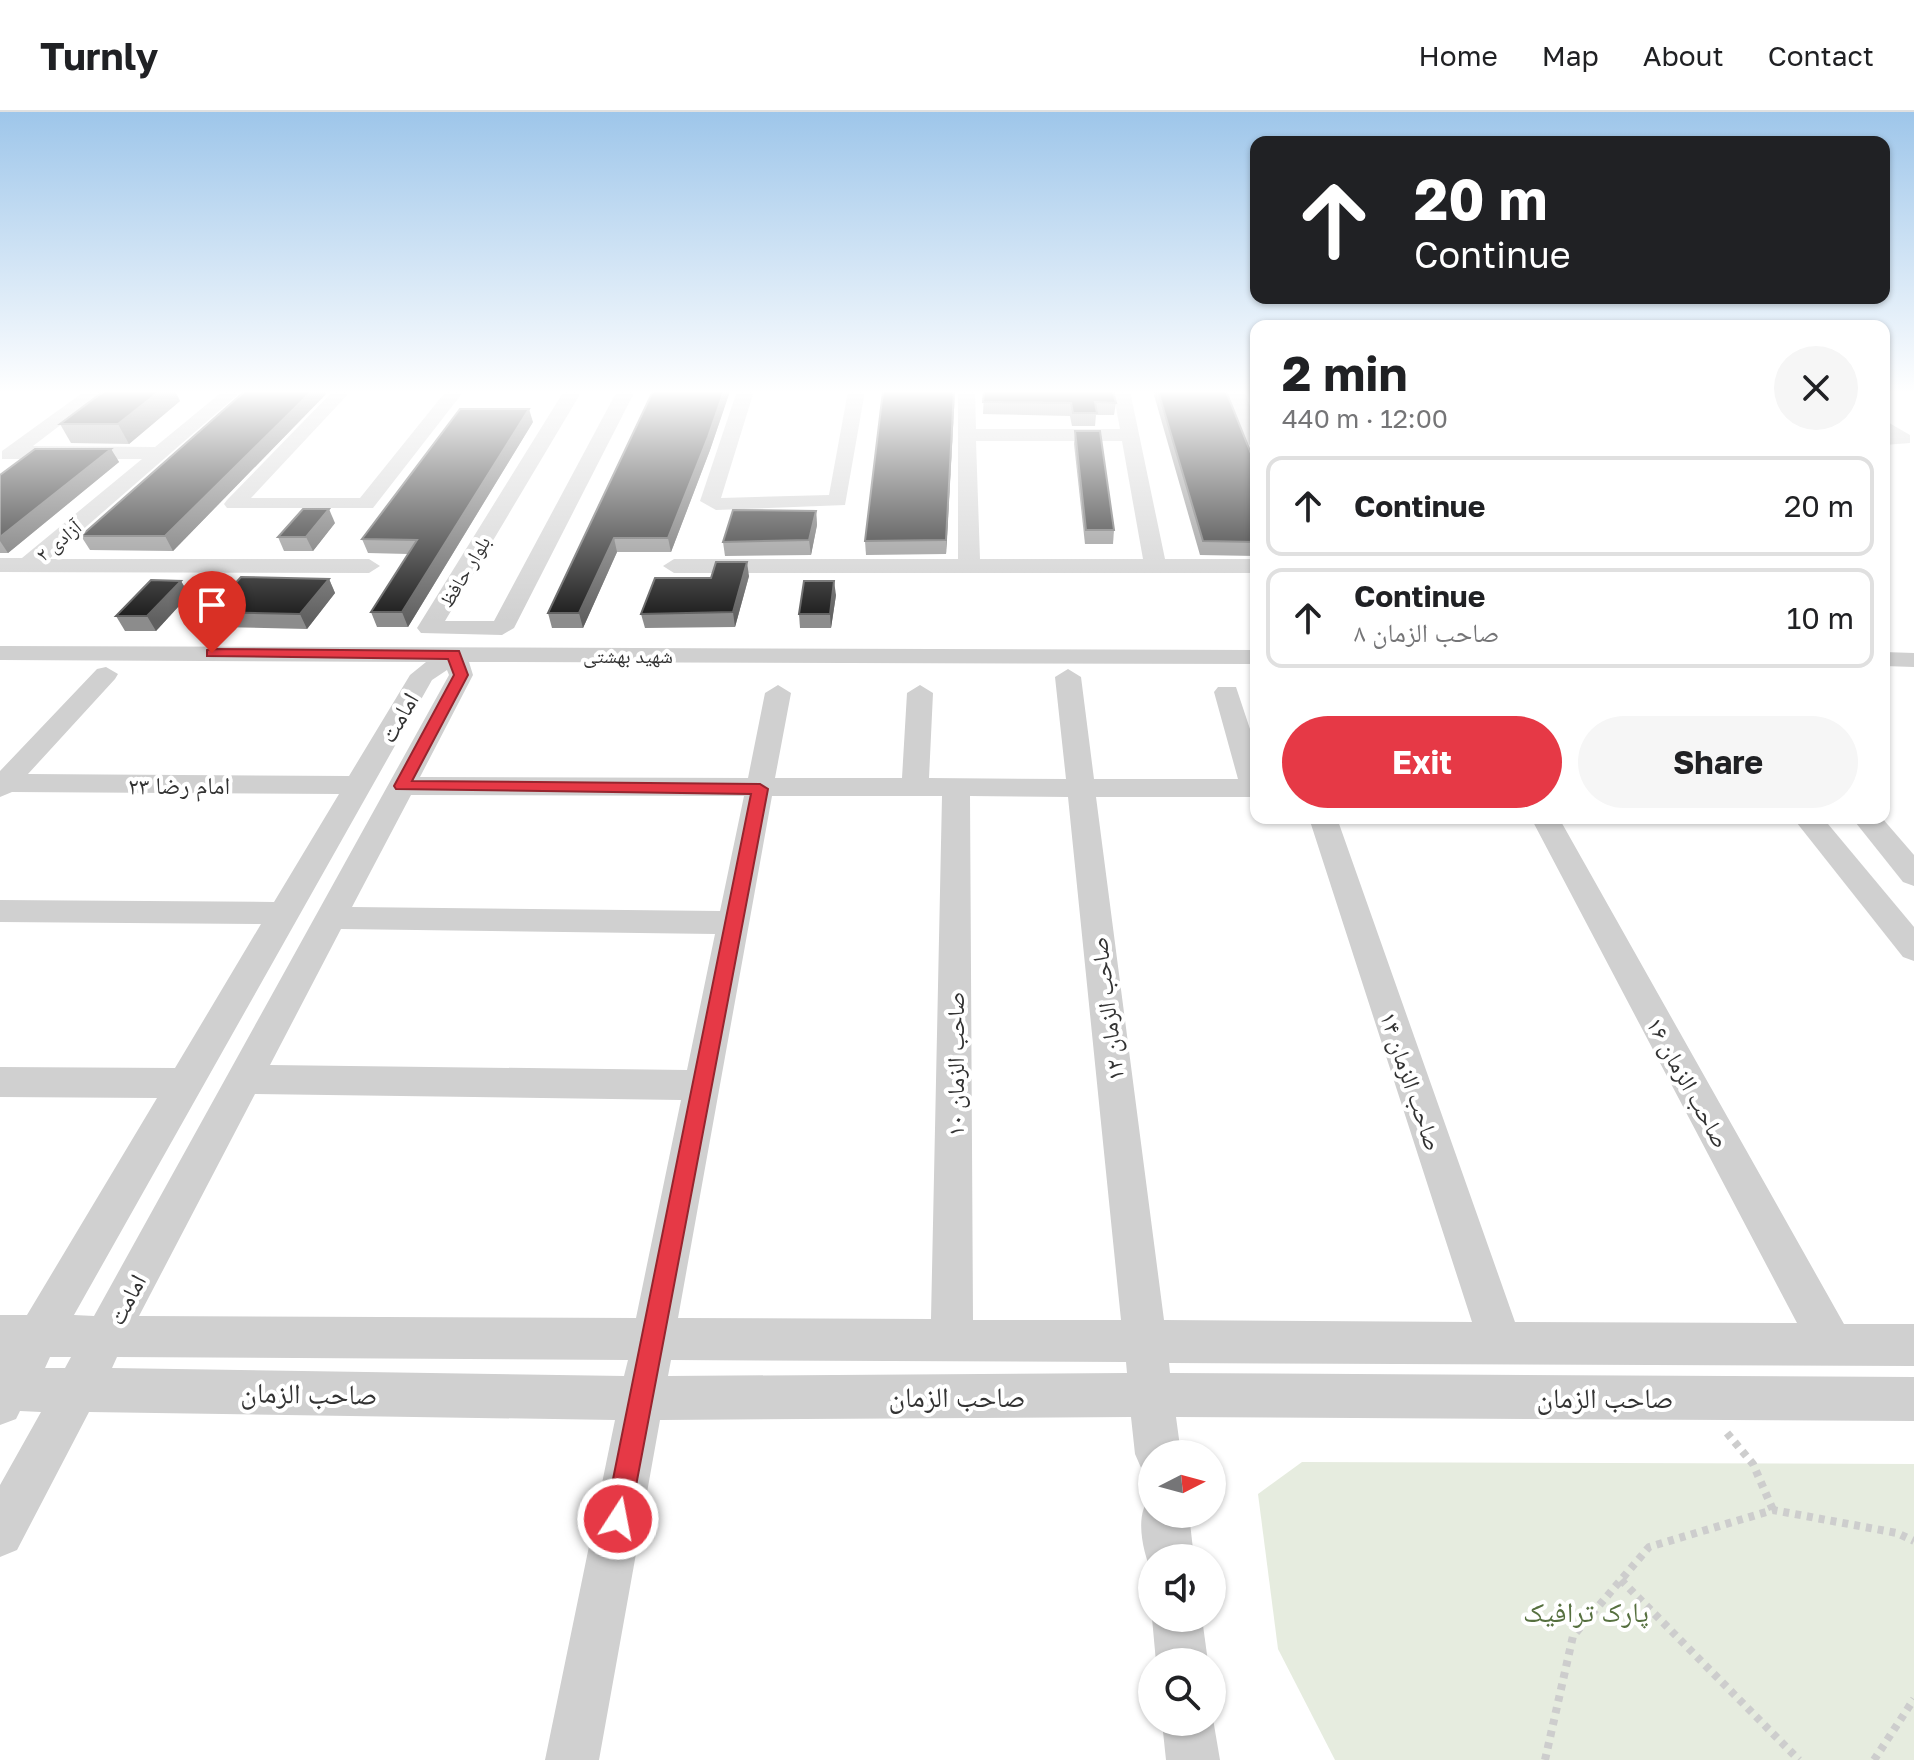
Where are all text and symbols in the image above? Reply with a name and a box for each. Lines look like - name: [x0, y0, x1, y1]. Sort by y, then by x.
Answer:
- text: Turnly: [40, 33, 158, 78]
- text: Home: [1419, 39, 1498, 72]
- text: Map: [1542, 39, 1599, 72]
- text: About: [1643, 39, 1724, 72]
- text: Contact: [1768, 39, 1874, 72]
- text: 20 m: [1414, 165, 1548, 232]
- icon: ahead: [1282, 168, 1386, 272]
- text: Continue: [1414, 233, 1571, 276]
- text: 2 min: [1282, 344, 1407, 402]
- button: close: [1774, 346, 1858, 430]
- text: 440 m · 12:00: [1282, 403, 1448, 434]
- icon: ahead: [1286, 484, 1330, 528]
- text: Continue: [1354, 488, 1485, 524]
- text: 20 m: [1784, 488, 1854, 524]
- street label: آزادی ۲: [30, 514, 87, 567]
- street label: بلوار حافظ: [433, 531, 495, 611]
- pin: [178, 571, 246, 653]
- text: Continue: [1354, 578, 1485, 614]
- icon: arrive: [190, 583, 234, 627]
- icon: ahead: [1286, 596, 1330, 640]
- text: 10 m: [1787, 600, 1854, 636]
- text: صاحب الزمان ۸: [1354, 617, 1499, 648]
- street label: شهید بهشتی: [583, 643, 673, 668]
- street label: امامت: [372, 687, 424, 747]
- button: Exit: [1282, 716, 1562, 808]
- button: Share: [1578, 716, 1858, 808]
- street label: امام رضا ۲۳: [128, 770, 230, 802]
- street label: صاحب الزمان ۱۲: [1083, 935, 1130, 1083]
- street label: صاحب الزمان ۱۰: [940, 992, 970, 1136]
- street label: صاحب الزمان ۱۴: [1374, 1008, 1449, 1155]
- street label: صاحب الزمان ۱۶: [1640, 1012, 1737, 1153]
- street label: امامت: [101, 1269, 151, 1329]
- street label: صاحب الزمان: [240, 1375, 378, 1412]
- street label: صاحب الزمان: [889, 1380, 1025, 1414]
- street label: صاحب الزمان: [1537, 1381, 1673, 1415]
- north arrow: [1138, 1440, 1226, 1528]
- map controls: [1138, 1440, 1226, 1736]
- position arrow: [576, 1477, 660, 1561]
- button: sound: [1138, 1544, 1226, 1632]
- park label: پارک ترافیک: [1523, 1595, 1649, 1629]
- button: search: [1138, 1648, 1226, 1736]

